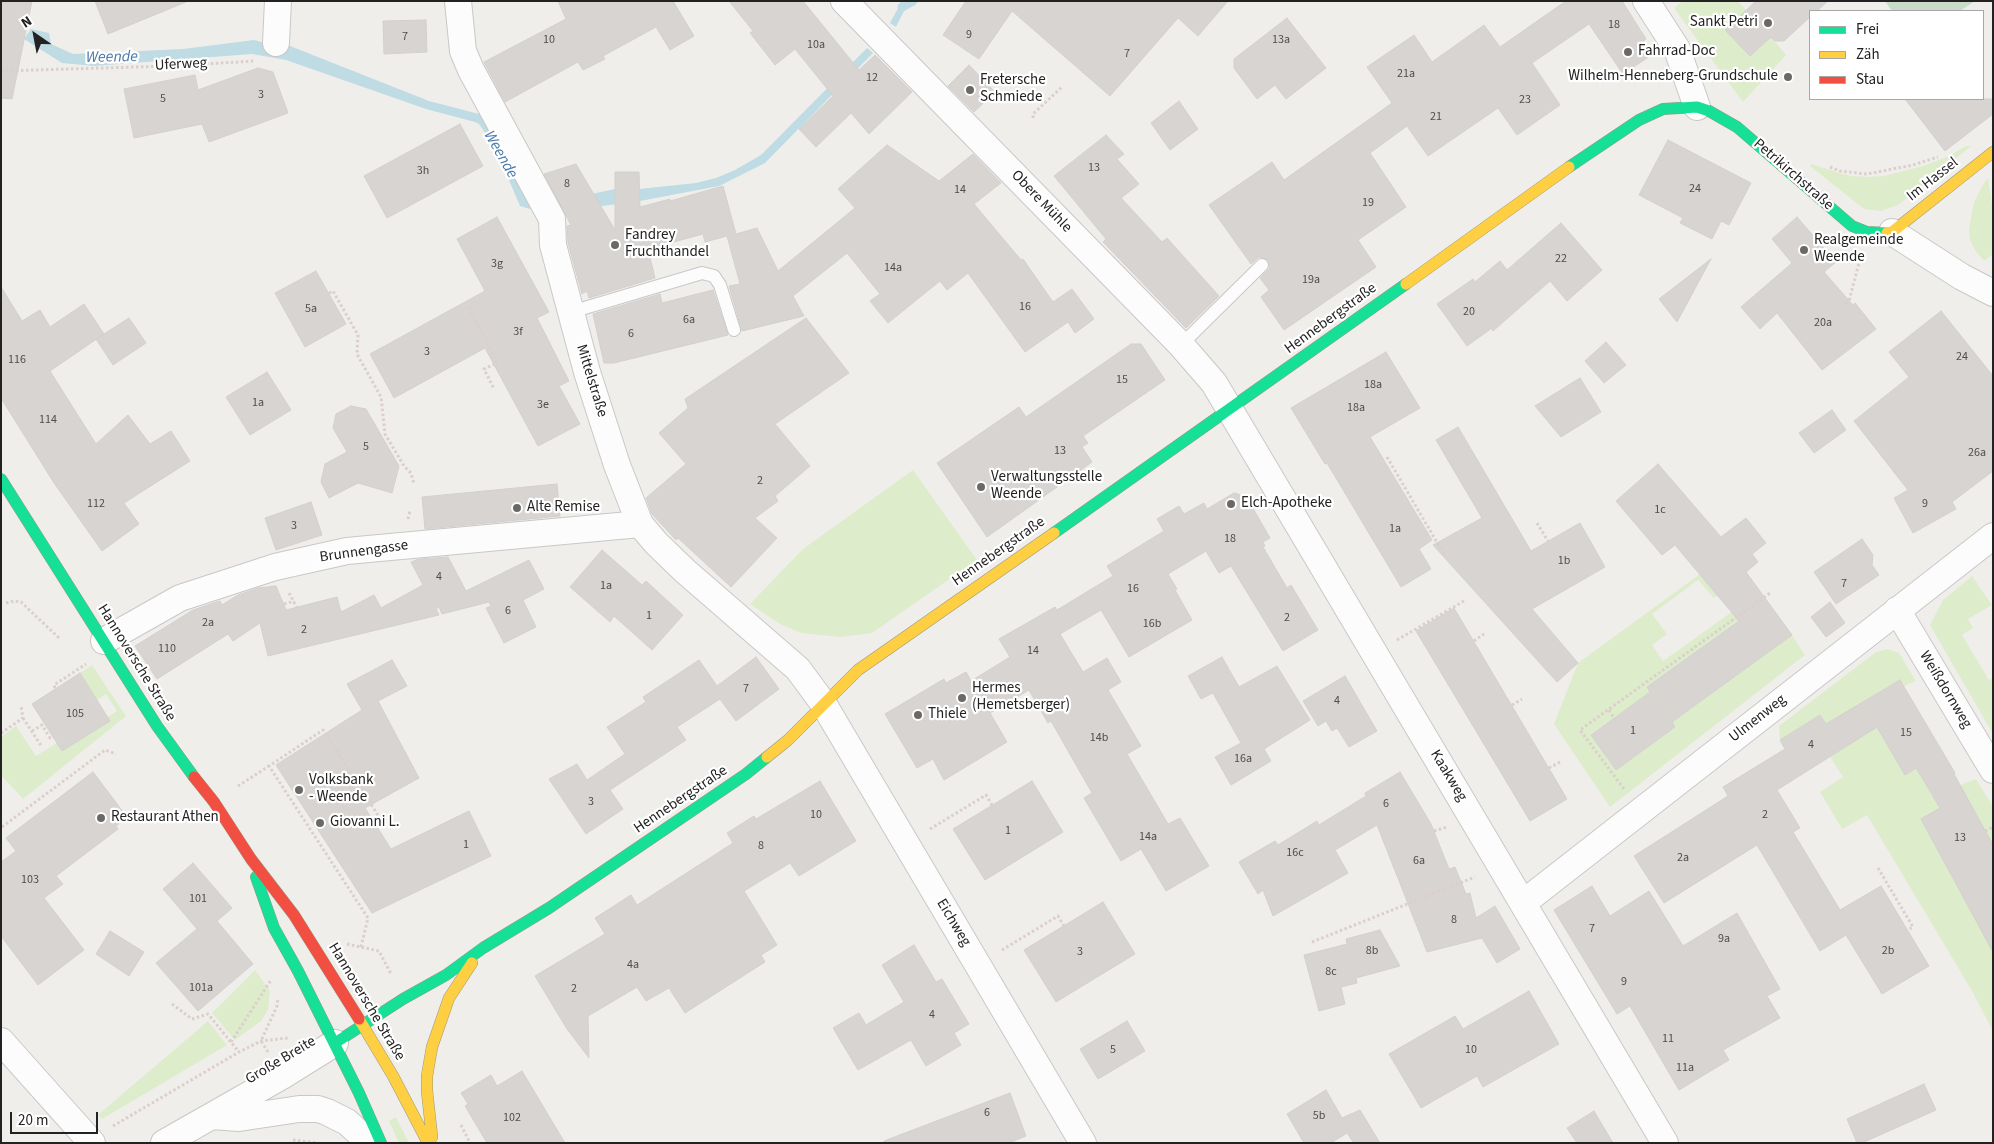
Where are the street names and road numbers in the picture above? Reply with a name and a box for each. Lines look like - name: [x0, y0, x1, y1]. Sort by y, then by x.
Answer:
- street label: Uferweg: [154, 55, 208, 75]
- street label: Petrikirchstraße: [1749, 135, 1837, 215]
- street label: Im Hassel: [1904, 154, 1962, 206]
- street label: Obere Mühle: [1007, 167, 1075, 237]
- street label: Hennebergstraße: [1282, 280, 1380, 358]
- street label: Mittelstraße: [571, 342, 611, 420]
- street label: Hennebergstraße: [949, 513, 1049, 591]
- street label: Brunnengasse: [319, 537, 409, 567]
- street label: Hannoversche Straße: [93, 601, 179, 725]
- street label: Weißdornweg: [1915, 648, 1975, 732]
- street label: Ulmenweg: [1726, 691, 1790, 747]
- street label: Kaakweg: [1426, 747, 1470, 805]
- street label: Hennebergstraße: [631, 762, 731, 838]
- street label: Eichweg: [932, 896, 974, 950]
- street label: Hannoversche Straße: [324, 940, 408, 1064]
- street label: Große Breite: [243, 1033, 319, 1089]

